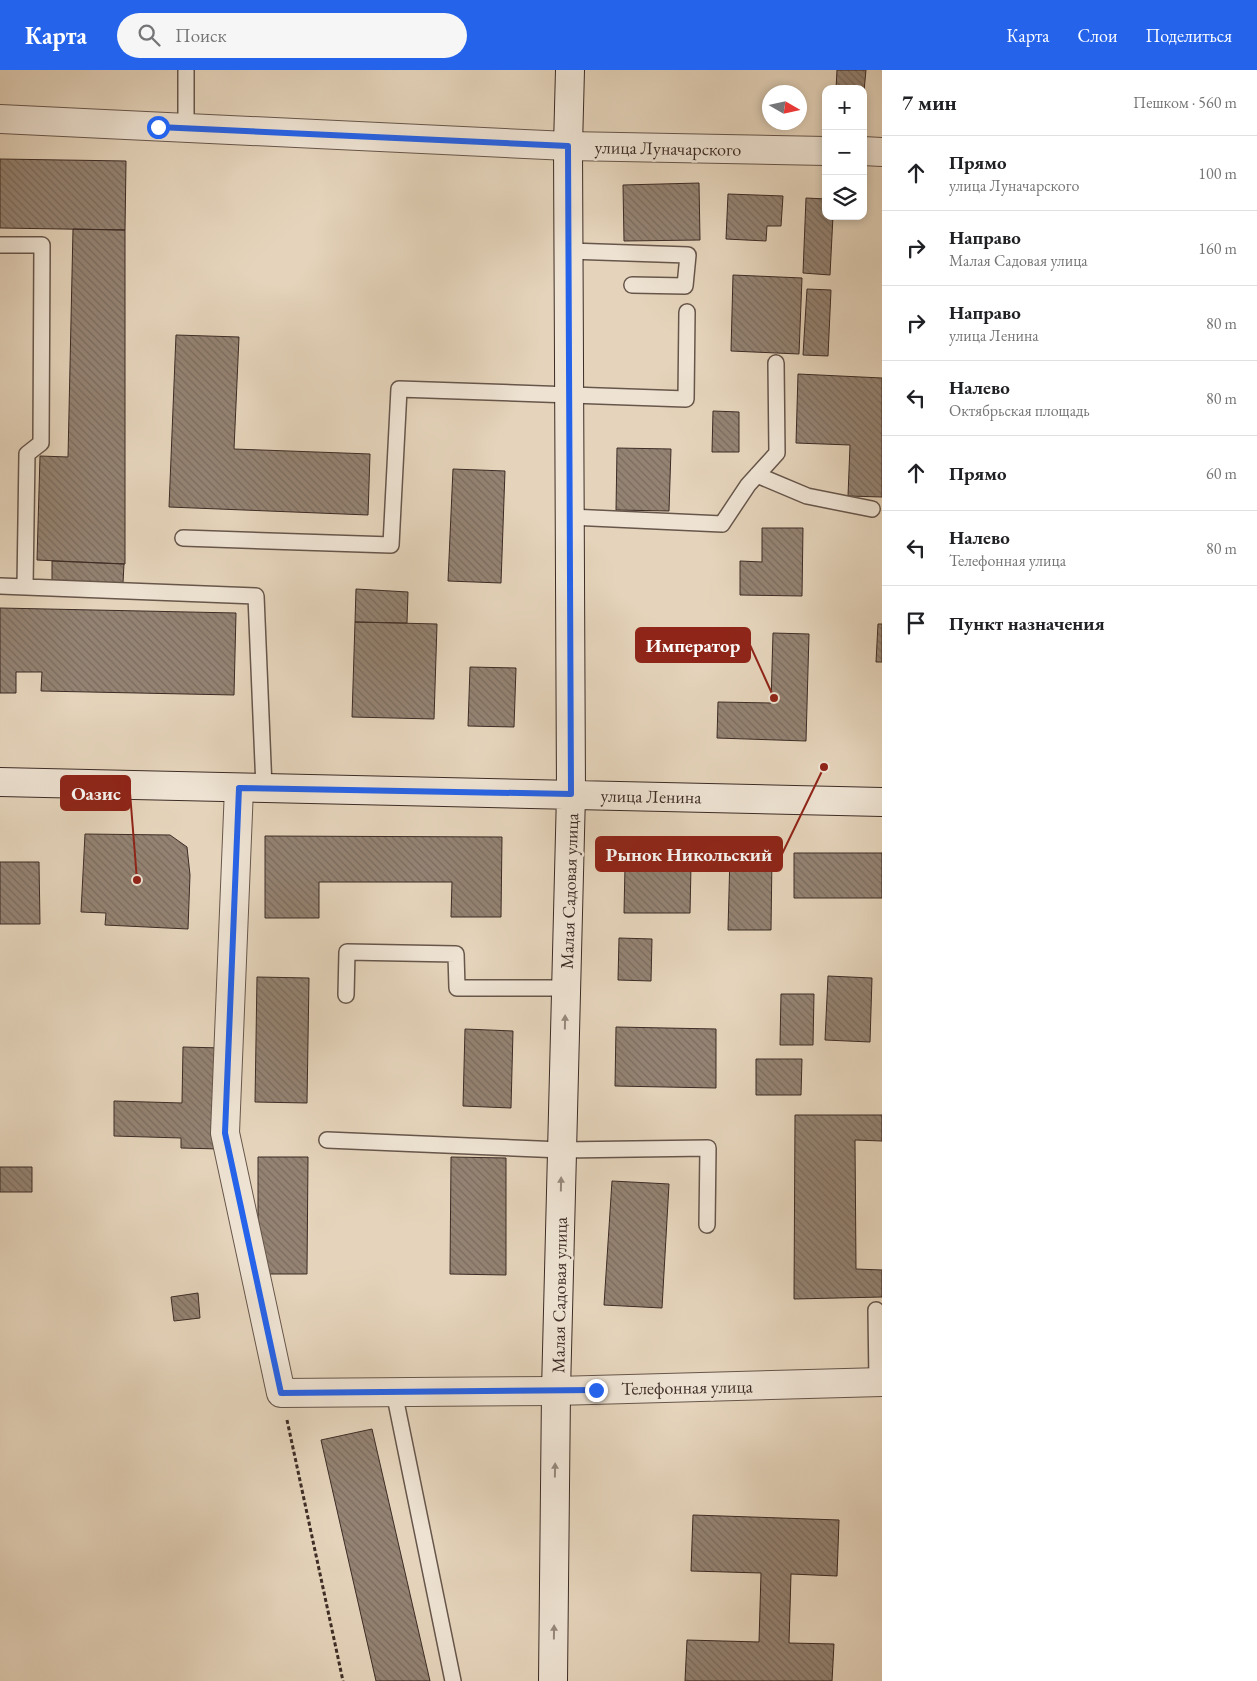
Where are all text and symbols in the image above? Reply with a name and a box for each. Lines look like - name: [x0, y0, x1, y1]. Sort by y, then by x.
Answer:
- search box: [117, 13, 467, 58]
- text: Карта: [25, 20, 87, 51]
- icon: search: [135, 21, 163, 49]
- text: Поиск: [175, 23, 227, 48]
- text: Карта: [1007, 24, 1050, 47]
- text: Слои: [1078, 24, 1117, 47]
- text: Поделиться: [1145, 24, 1232, 47]
- north arrow: [762, 85, 807, 130]
- map controls: [822, 85, 867, 220]
- button: +: [822, 85, 867, 130]
- text: 7 мин: [902, 89, 957, 116]
- text: Пешком · 560 m: [1133, 92, 1237, 113]
- route start: [147, 116, 170, 139]
- button: −: [822, 130, 867, 175]
- street label: улица Луначарского: [595, 135, 742, 161]
- text: Прямо: [949, 150, 1007, 175]
- icon: ahead: [902, 159, 930, 187]
- text: 100 m: [1198, 163, 1237, 184]
- button: layers: [822, 175, 867, 220]
- text: улица Луначарского: [949, 175, 1079, 196]
- text: Направо: [949, 225, 1021, 250]
- icon: right: [902, 234, 930, 262]
- text: 160 m: [1198, 238, 1237, 259]
- text: Малая Садовая улица: [949, 250, 1088, 271]
- text: Направо: [949, 300, 1021, 325]
- icon: right: [902, 309, 930, 337]
- text: 80 m: [1206, 313, 1237, 334]
- text: улица Ленина: [949, 325, 1039, 346]
- text: Налево: [949, 375, 1010, 400]
- icon: left: [902, 384, 930, 412]
- text: 80 m: [1206, 388, 1237, 409]
- text: Октябрьская площадь: [949, 400, 1090, 421]
- icon: ahead: [902, 459, 930, 487]
- text: Прямо: [949, 461, 1007, 486]
- text: 60 m: [1206, 463, 1237, 484]
- text: Налево: [949, 525, 1010, 550]
- icon: left: [902, 534, 930, 562]
- text: 80 m: [1206, 538, 1237, 559]
- text: Телефонная улица: [949, 550, 1066, 571]
- icon: arrive: [902, 609, 930, 637]
- text: Пункт назначения: [949, 611, 1105, 636]
- callout: Император: [636, 628, 750, 662]
- text: Император: [646, 633, 741, 658]
- callout: Оазис: [61, 776, 130, 810]
- text: Оазис: [71, 781, 121, 806]
- street label: улица Ленина: [600, 784, 702, 808]
- street label: Малая Садовая улица: [555, 812, 583, 969]
- callout: Рынок Никольский: [596, 837, 782, 871]
- text: Рынок Никольский: [606, 842, 772, 867]
- one-way arrow: [561, 1014, 569, 1030]
- one-way arrow: [558, 1176, 566, 1192]
- street label: Малая Садовая улица: [546, 1216, 572, 1373]
- street label: Телефонная улица: [621, 1374, 754, 1400]
- route end: [585, 1379, 608, 1402]
- one-way arrow: [552, 1462, 560, 1478]
- one-way arrow: [550, 1624, 558, 1640]

